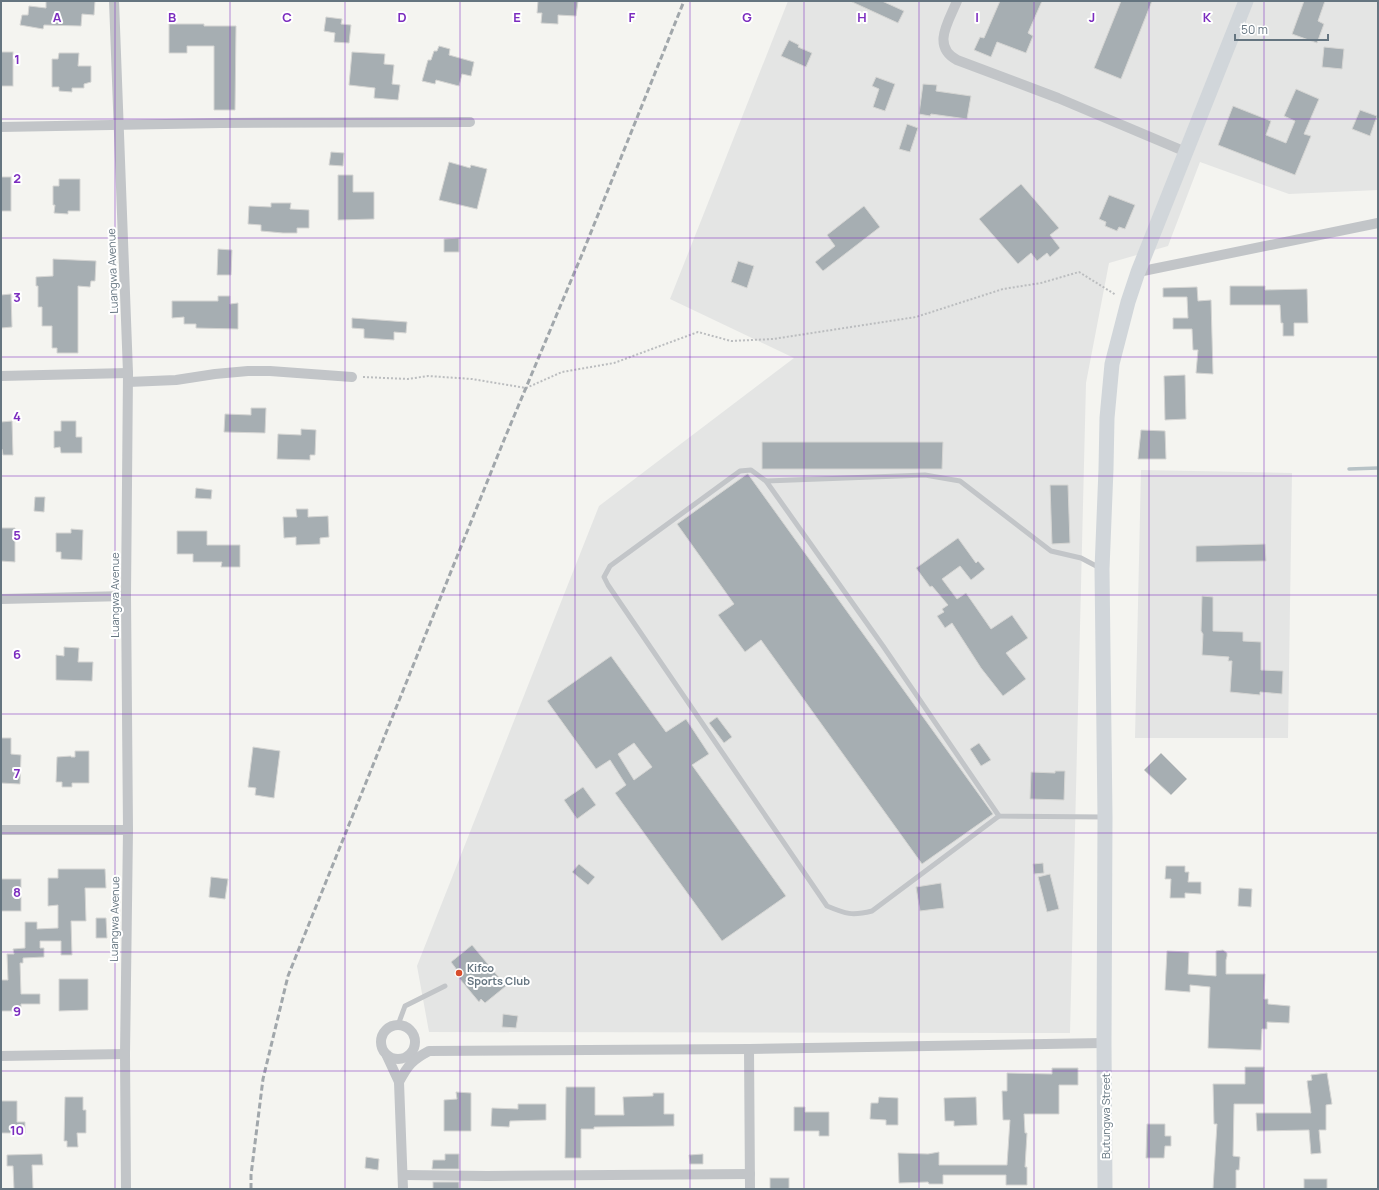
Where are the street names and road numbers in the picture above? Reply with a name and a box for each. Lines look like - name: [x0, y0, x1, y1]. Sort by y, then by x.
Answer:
- street label: Luangwa Avenue: [103, 228, 121, 314]
- street label: Luangwa Avenue: [107, 552, 122, 638]
- street label: Luangwa Avenue: [106, 876, 122, 962]
- street label: Butungwa Street: [1098, 1073, 1113, 1159]

